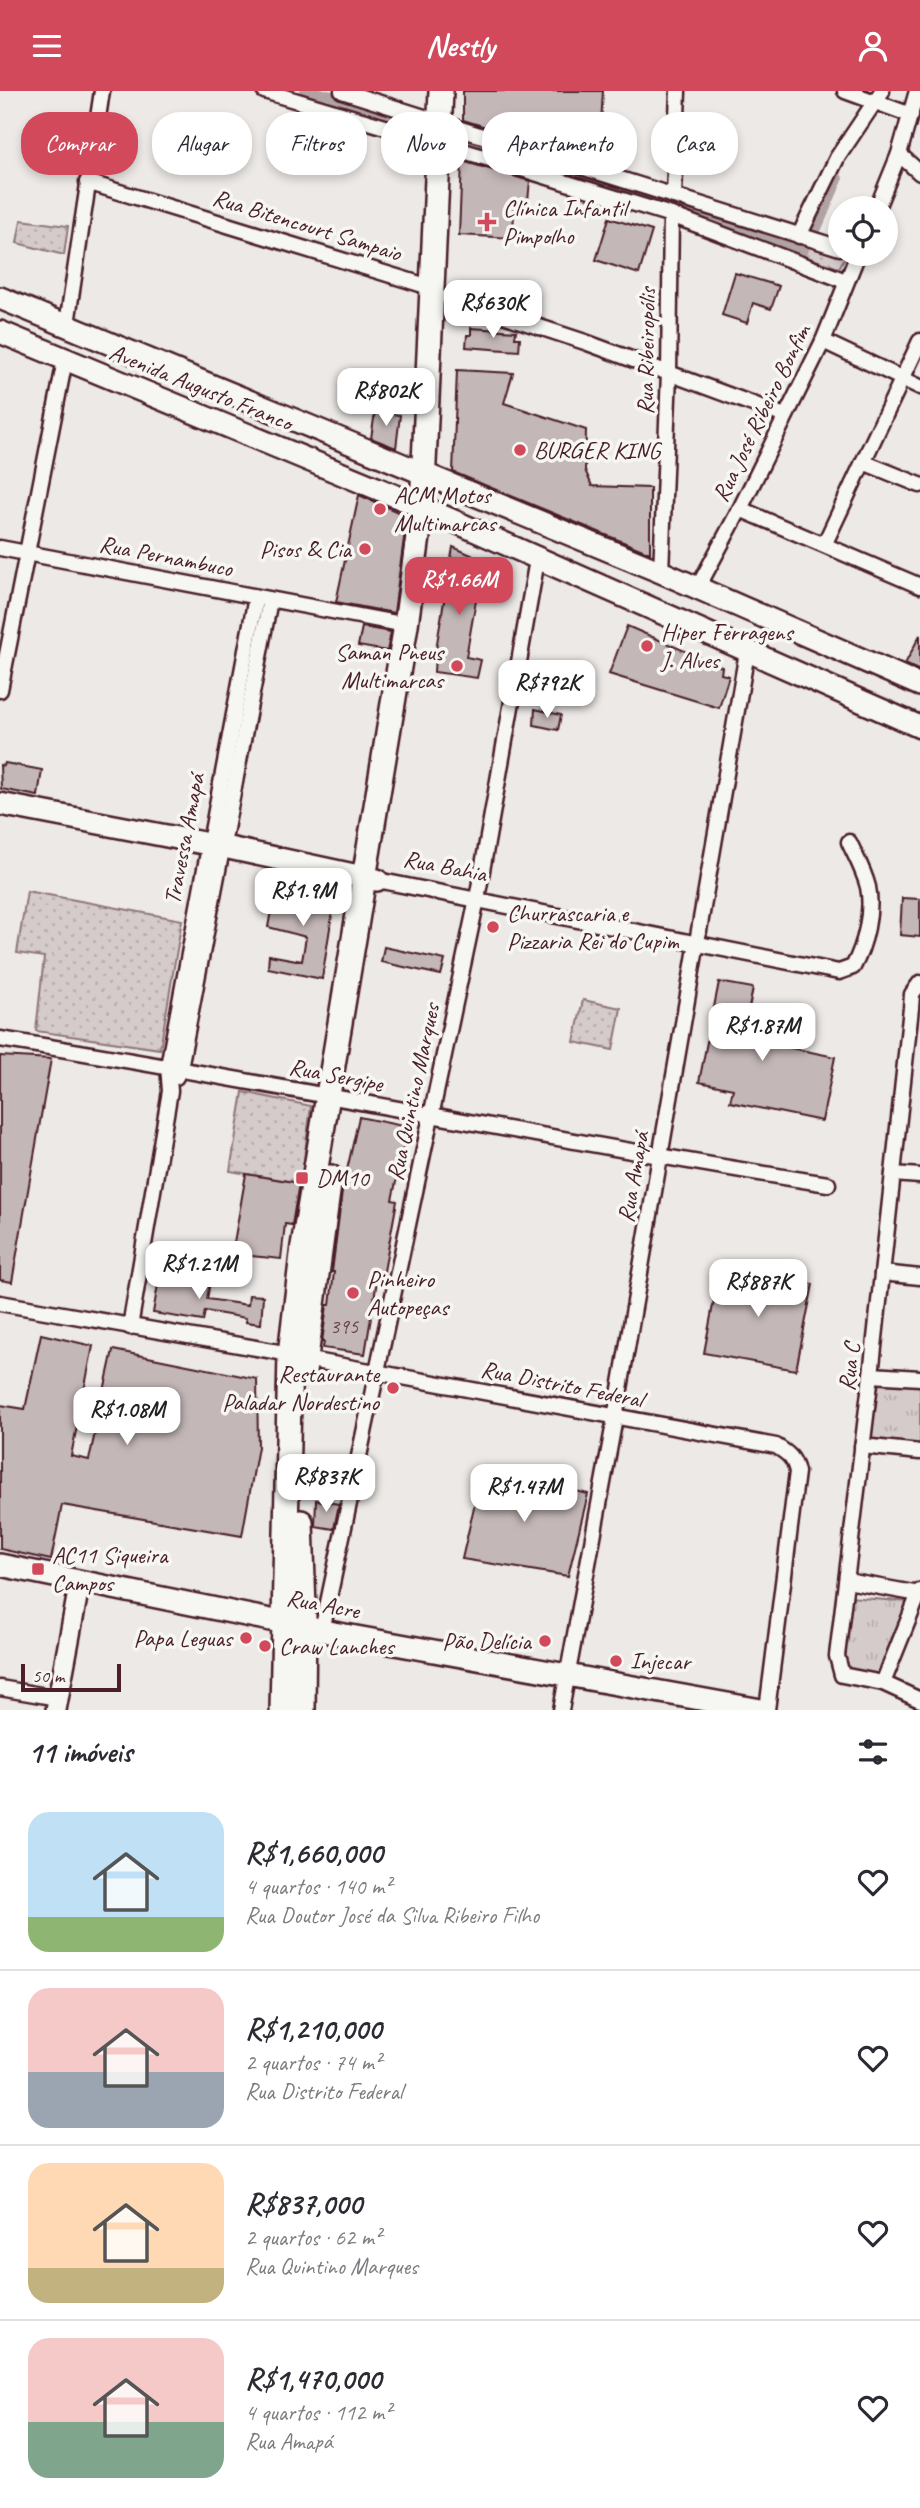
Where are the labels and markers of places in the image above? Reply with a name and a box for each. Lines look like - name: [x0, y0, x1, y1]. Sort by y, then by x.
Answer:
- place label: Clínica Infantil Pimpolho: [503, 193, 631, 251]
- marker: Clínica Infantil Pimpolho: [477, 212, 497, 232]
- pin: R$630K: [436, 281, 550, 340]
- pin: R$802K: [329, 369, 443, 428]
- place label: BURGER KING: [534, 435, 662, 465]
- marker: BURGER KING: [512, 442, 528, 458]
- place label: ACM Motos Multimarcas: [394, 480, 497, 538]
- marker: ACM Motos Multimarcas: [372, 501, 388, 517]
- place label: Pisos & Cia: [260, 534, 352, 564]
- marker: Pisos & Cia: [357, 541, 373, 557]
- pin: R$1.66M: [394, 557, 524, 617]
- place label: Hiper Ferragens J. Alves: [660, 617, 795, 675]
- place label: Saman Pneus Multimarcas: [335, 637, 446, 695]
- marker: Hiper Ferragens J. Alves: [639, 638, 655, 654]
- marker: Saman Pneus Multimarcas: [449, 658, 465, 674]
- pin: R$792K: [490, 661, 604, 720]
- pin: R$1.9M: [246, 869, 360, 928]
- place label: Churrascaria e Pizzaria Rei do Cupim: [507, 898, 679, 956]
- marker: Churrascaria e Pizzaria Rei do Cupim: [485, 919, 501, 935]
- pin: R$1.87M: [697, 1003, 827, 1063]
- place label: DM10: [316, 1163, 371, 1193]
- marker: DM10: [294, 1170, 310, 1186]
- pin: R$1.21M: [134, 1241, 264, 1301]
- pin: R$887K: [701, 1259, 815, 1319]
- place label: Pinheiro Autopeças: [367, 1264, 451, 1322]
- marker: Pinheiro Autopeças: [345, 1285, 361, 1301]
- place label: Restaurante Paladar Nordestino: [222, 1359, 381, 1417]
- marker: Restaurante Paladar Nordestino: [385, 1380, 401, 1396]
- pin: R$1.08M: [62, 1387, 192, 1447]
- pin: R$837K: [269, 1455, 383, 1514]
- pin: R$1.47M: [459, 1465, 589, 1524]
- place label: AC11 Siqueira Campos: [52, 1540, 169, 1598]
- marker: AC11 Siqueira Campos: [30, 1561, 46, 1577]
- place label: Papa Leguas: [134, 1623, 234, 1653]
- place label: Pão Delícia: [442, 1626, 532, 1656]
- marker: Papa Leguas: [238, 1630, 254, 1646]
- place label: Craw Lanches: [279, 1631, 395, 1661]
- marker: Pão Delícia: [537, 1633, 553, 1649]
- marker: Craw Lanches: [257, 1638, 273, 1654]
- place label: Injecar: [630, 1646, 692, 1676]
- marker: Injecar: [608, 1653, 624, 1669]

